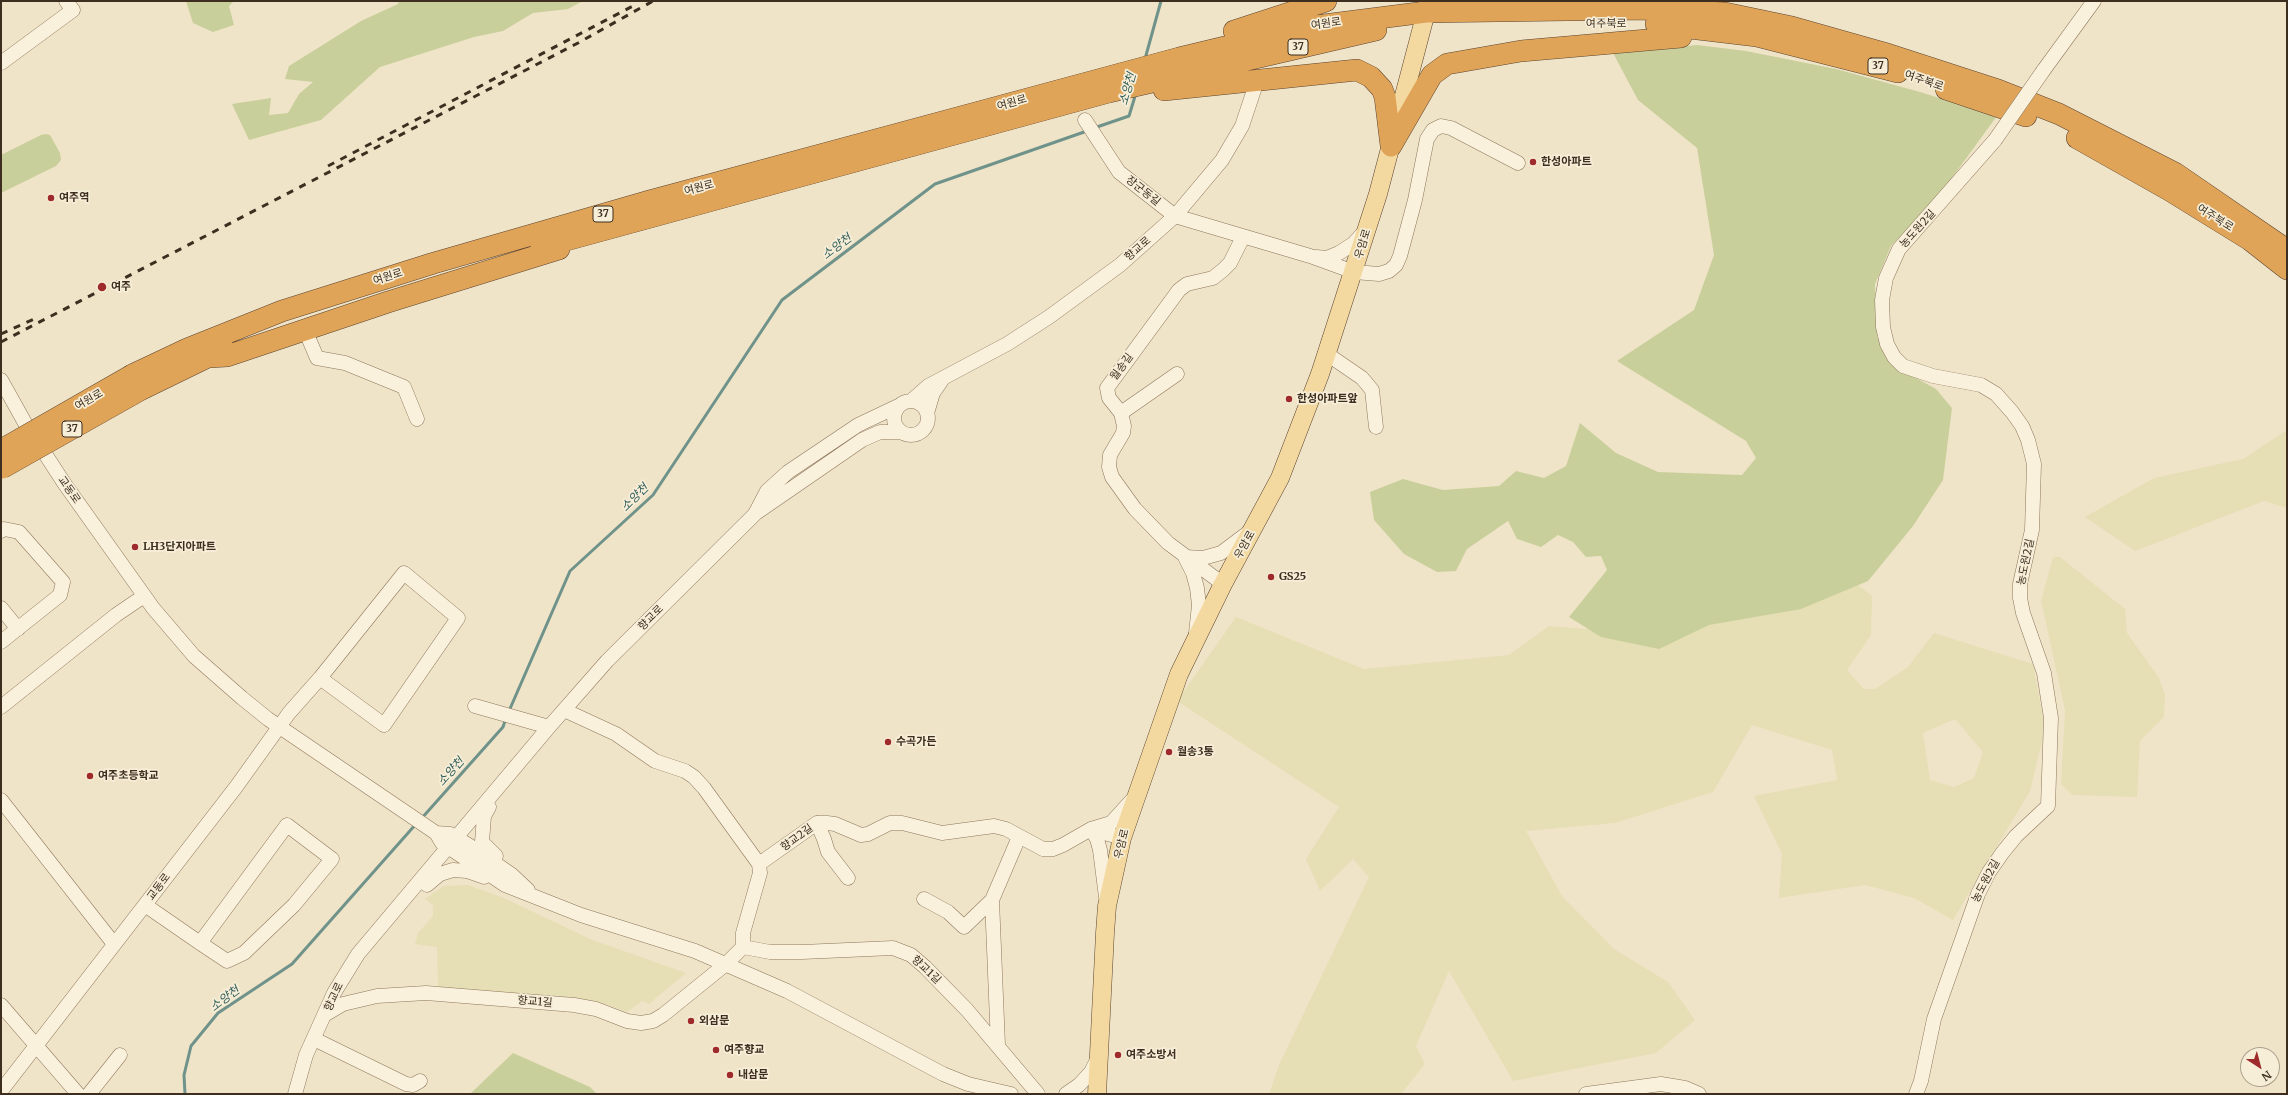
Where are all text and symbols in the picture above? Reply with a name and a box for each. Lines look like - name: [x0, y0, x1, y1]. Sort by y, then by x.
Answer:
- street label: 여원로: [1310, 15, 1342, 33]
- street label: 여주북로: [1586, 17, 1626, 31]
- road number: 37: [1288, 39, 1308, 55]
- road number: 37: [1868, 58, 1888, 74]
- street label: 여주북로: [1903, 68, 1945, 94]
- water label: 소양천: [1117, 71, 1139, 107]
- street label: 여원로: [996, 92, 1028, 114]
- place label: 한성아파트: [1541, 155, 1592, 169]
- marker: 한성아파트: [1528, 157, 1538, 167]
- street label: 장군동길: [1123, 173, 1163, 209]
- street label: 여원로: [683, 178, 715, 198]
- place label: 여주역: [59, 191, 89, 205]
- marker: 여주역: [46, 193, 56, 203]
- street label: 여주북로: [2194, 202, 2236, 234]
- road number: 37: [593, 206, 613, 222]
- street label: 농도원2길: [1897, 207, 1939, 251]
- street label: 우암로: [1352, 228, 1374, 260]
- water label: 소양천: [819, 231, 855, 263]
- street label: 향교로: [1122, 234, 1154, 264]
- street label: 여원로: [372, 266, 404, 288]
- place label: 여주: [111, 280, 131, 294]
- marker: 여주: [96, 281, 108, 293]
- street label: 월송길: [1108, 351, 1136, 383]
- street label: 여원로: [73, 387, 105, 413]
- place label: 한성아파트앞: [1297, 392, 1358, 406]
- marker: 한성아파트앞: [1284, 394, 1294, 404]
- road number: 37: [62, 421, 82, 437]
- street label: 교동로: [55, 474, 83, 506]
- water label: 소양천: [618, 481, 652, 515]
- street label: 우암로: [1232, 529, 1258, 561]
- street label: 농도원2길: [2015, 538, 2037, 586]
- place label: LH3단지아파트: [143, 540, 216, 554]
- marker: LH3단지아파트: [130, 542, 140, 552]
- place label: GS25: [1279, 570, 1306, 584]
- marker: GS25: [1266, 572, 1276, 582]
- street label: 향교로: [636, 603, 666, 633]
- place label: 수곡가든: [896, 735, 936, 749]
- marker: 수곡가든: [883, 737, 893, 747]
- place label: 월송3통: [1177, 745, 1214, 759]
- marker: 월송3통: [1164, 747, 1174, 757]
- water label: 소양천: [435, 755, 467, 789]
- place label: 여주초등학교: [98, 769, 159, 783]
- marker: 여주초등학교: [85, 771, 95, 781]
- street label: 향교2길: [778, 822, 816, 854]
- street label: 우암로: [1112, 828, 1132, 860]
- street label: 농도원2길: [1969, 857, 2003, 905]
- street label: 교동로: [145, 871, 173, 903]
- street label: 향교1길: [909, 953, 943, 987]
- street label: 향교로: [322, 980, 346, 1014]
- water label: 소양천: [207, 983, 243, 1015]
- street label: 향교1길: [517, 994, 553, 1010]
- place label: 외삼문: [699, 1014, 729, 1028]
- marker: 외삼문: [686, 1016, 696, 1026]
- place label: 여주향교: [724, 1043, 764, 1057]
- marker: 여주향교: [711, 1045, 721, 1055]
- north arrow: [2240, 1047, 2280, 1087]
- place label: 여주소방서: [1126, 1048, 1177, 1062]
- marker: 여주소방서: [1113, 1050, 1123, 1060]
- place label: 내삼문: [738, 1068, 768, 1082]
- text: N: [2259, 1068, 2274, 1084]
- marker: 내삼문: [725, 1070, 735, 1080]

